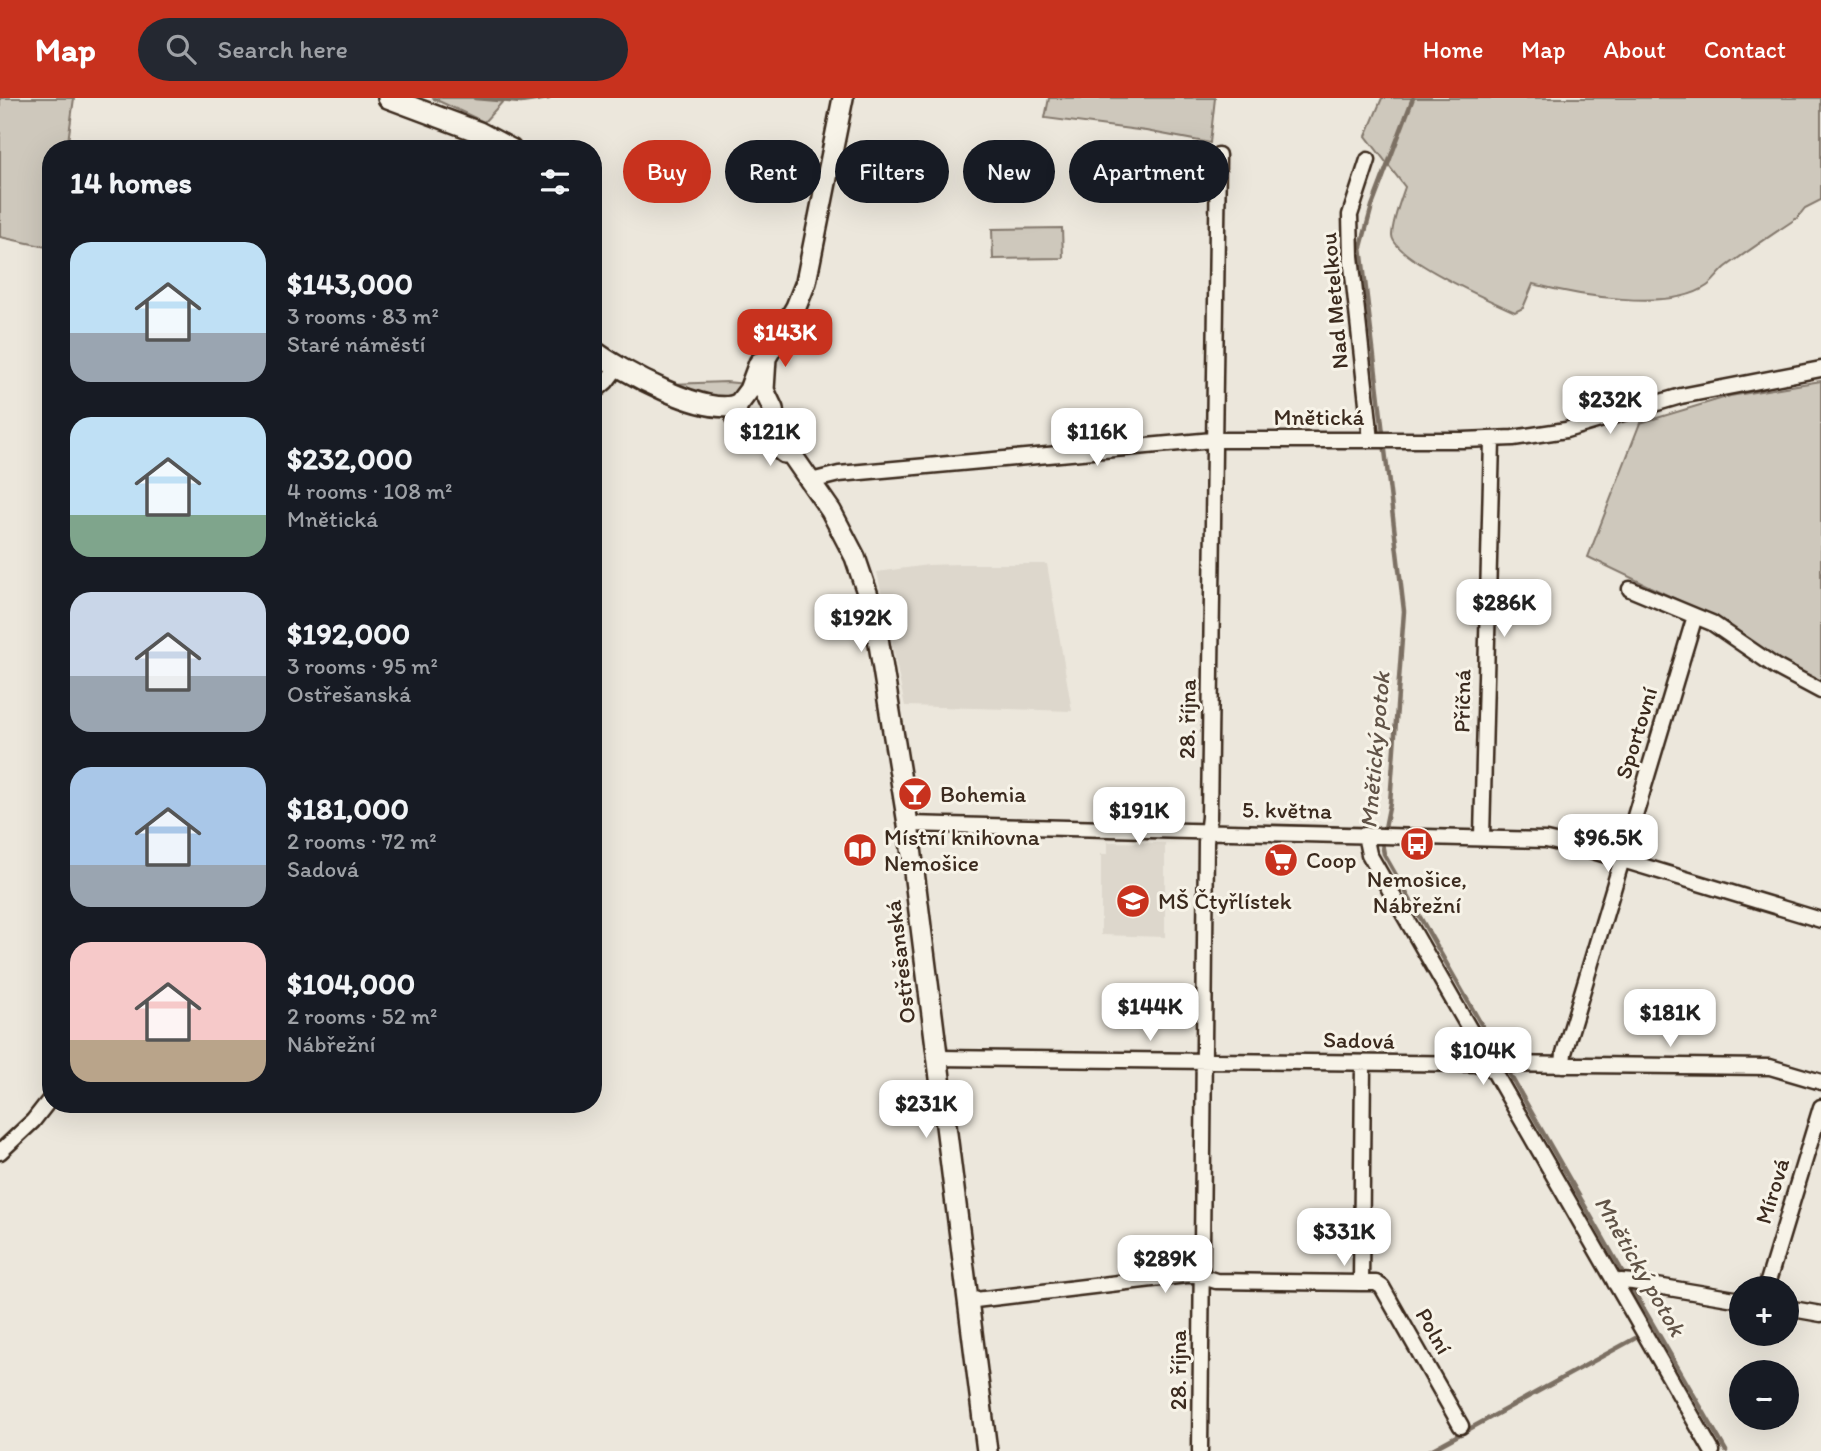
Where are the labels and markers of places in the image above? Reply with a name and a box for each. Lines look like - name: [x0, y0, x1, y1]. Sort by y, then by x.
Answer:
- pin: $143K: [736, 310, 834, 369]
- pin: $232K: [1561, 376, 1659, 436]
- pin: $121K: [721, 408, 819, 468]
- pin: $116K: [1048, 408, 1146, 468]
- pin: $286K: [1455, 580, 1553, 639]
- pin: $192K: [812, 594, 910, 654]
- bar icon: Bohemia: [896, 775, 934, 813]
- place label: Bohemia: [940, 780, 1026, 808]
- pin: $191K: [1090, 788, 1188, 847]
- pin: $96.5K: [1551, 814, 1665, 874]
- place label: Místní knihovna Nemošice: [884, 823, 1040, 877]
- bus stop icon: Nemošice, Nábřežní: [1398, 825, 1436, 863]
- library icon: Místní knihovna Nemošice: [841, 831, 879, 869]
- supermarket icon: Coop: [1262, 841, 1300, 879]
- place label: Coop: [1306, 846, 1356, 874]
- place label: Nemošice, Nábřežní: [1367, 865, 1467, 919]
- school or university icon: MŠ Čtyřlístek: [1114, 882, 1152, 920]
- place label: MŠ Čtyřlístek: [1158, 887, 1292, 915]
- pin: $144K: [1101, 984, 1199, 1043]
- pin: $181K: [1621, 990, 1719, 1049]
- pin: $104K: [1434, 1028, 1532, 1087]
- pin: $231K: [877, 1080, 975, 1140]
- pin: $331K: [1295, 1208, 1393, 1268]
- pin: $289K: [1116, 1236, 1214, 1295]

